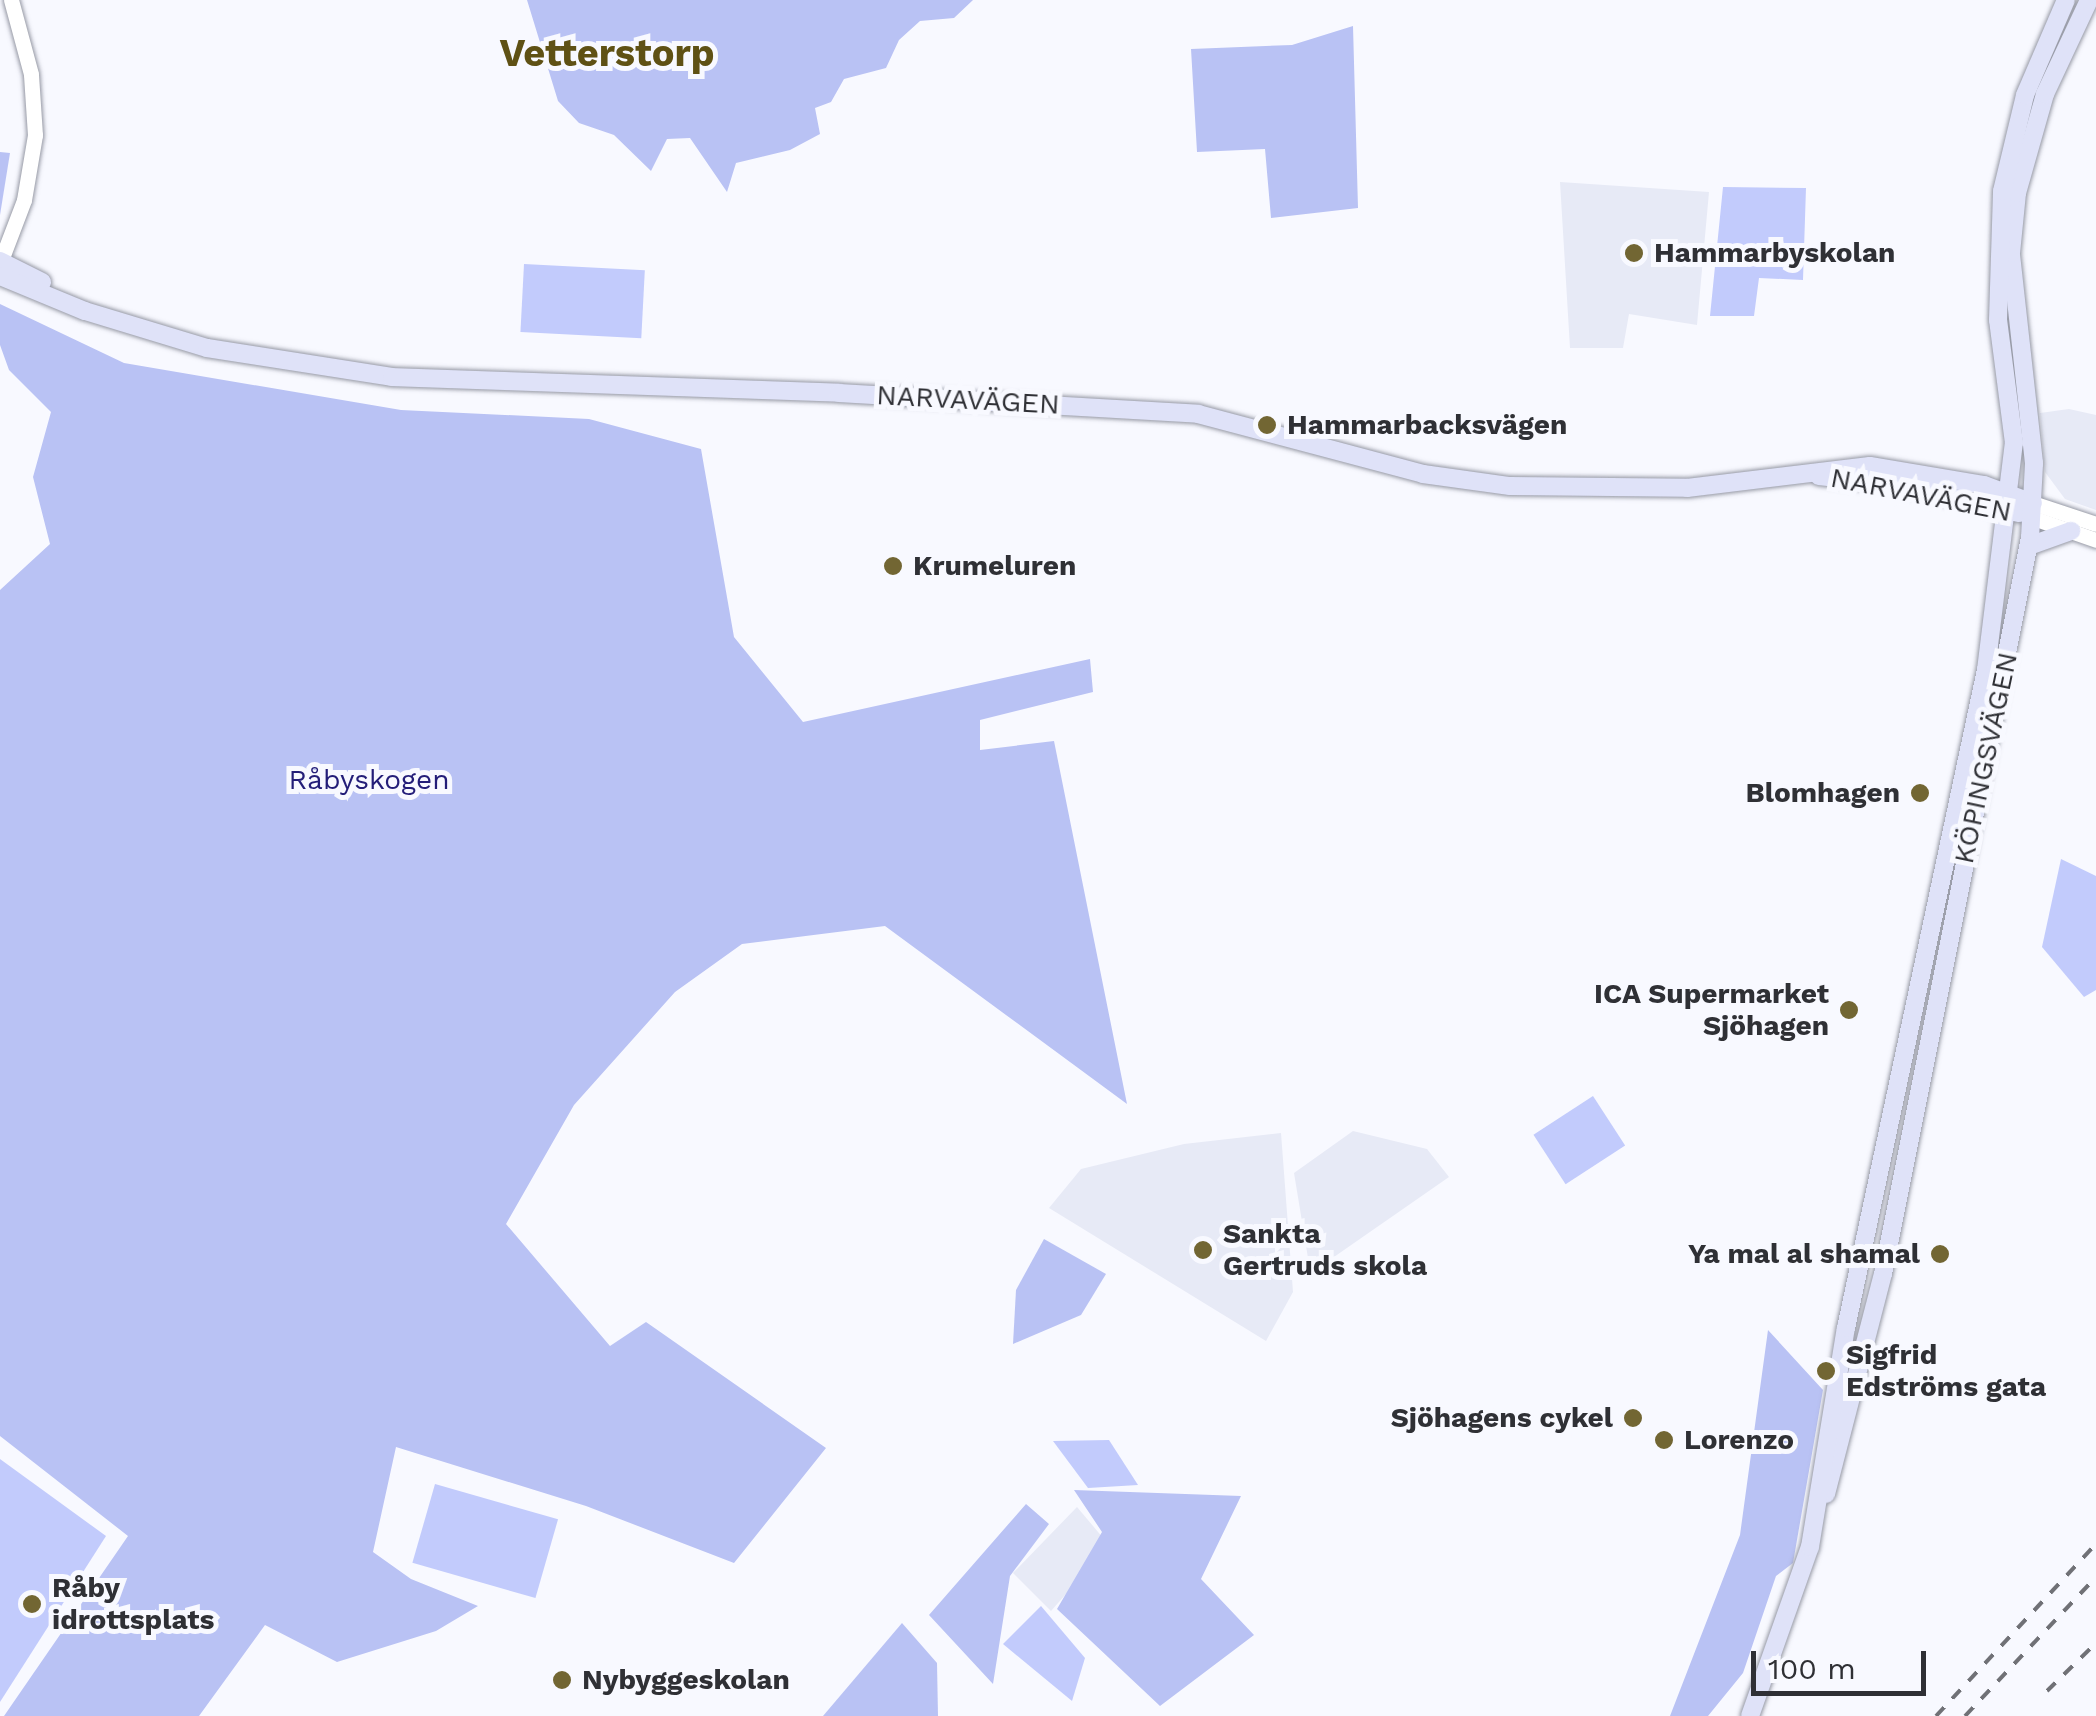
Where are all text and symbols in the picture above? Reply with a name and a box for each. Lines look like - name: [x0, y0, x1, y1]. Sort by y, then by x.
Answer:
- district label: Vetterstorp: [499, 31, 715, 77]
- place label: Hammarbyskolan: [1654, 236, 1895, 270]
- marker: Hammarbyskolan: [1623, 242, 1645, 264]
- street label: NARVAVÄGEN: [875, 378, 1061, 422]
- place label: Hammarbacksvägen: [1287, 408, 1567, 442]
- marker: Hammarbacksvägen: [1256, 414, 1278, 436]
- street label: NARVAVÄGEN: [1828, 461, 2014, 529]
- place label: Krumeluren: [913, 549, 1076, 583]
- marker: Krumeluren: [882, 555, 904, 577]
- street label: KÖPINGSVÄGEN: [1947, 649, 2025, 867]
- park label: Råbyskogen: [289, 763, 449, 797]
- place label: Blomhagen: [1746, 776, 1900, 810]
- marker: Blomhagen: [1909, 782, 1931, 804]
- place label: ICA Supermarket Sjöhagen: [1593, 977, 1829, 1043]
- marker: ICA Supermarket Sjöhagen: [1838, 999, 1860, 1021]
- place label: Sankta Gertruds skola: [1223, 1217, 1427, 1283]
- place label: Ya mal al shamal: [1687, 1237, 1920, 1271]
- marker: Sankta Gertruds skola: [1192, 1239, 1214, 1261]
- marker: Ya mal al shamal: [1929, 1243, 1951, 1265]
- place label: Sigfrid Edströms gata: [1846, 1338, 2046, 1404]
- marker: Sigfrid Edströms gata: [1815, 1360, 1837, 1382]
- place label: Sjöhagens cykel: [1391, 1401, 1613, 1435]
- marker: Sjöhagens cykel: [1622, 1407, 1644, 1429]
- place label: Lorenzo: [1684, 1423, 1794, 1457]
- marker: Lorenzo: [1653, 1429, 1675, 1451]
- place label: Råby idrottsplats: [52, 1571, 214, 1637]
- marker: Råby idrottsplats: [21, 1593, 43, 1615]
- scale bar: [1756, 1631, 1931, 1693]
- text: 100 m: [1768, 1651, 1856, 1686]
- place label: Nybyggeskolan: [582, 1663, 790, 1697]
- marker: Nybyggeskolan: [551, 1669, 573, 1691]

